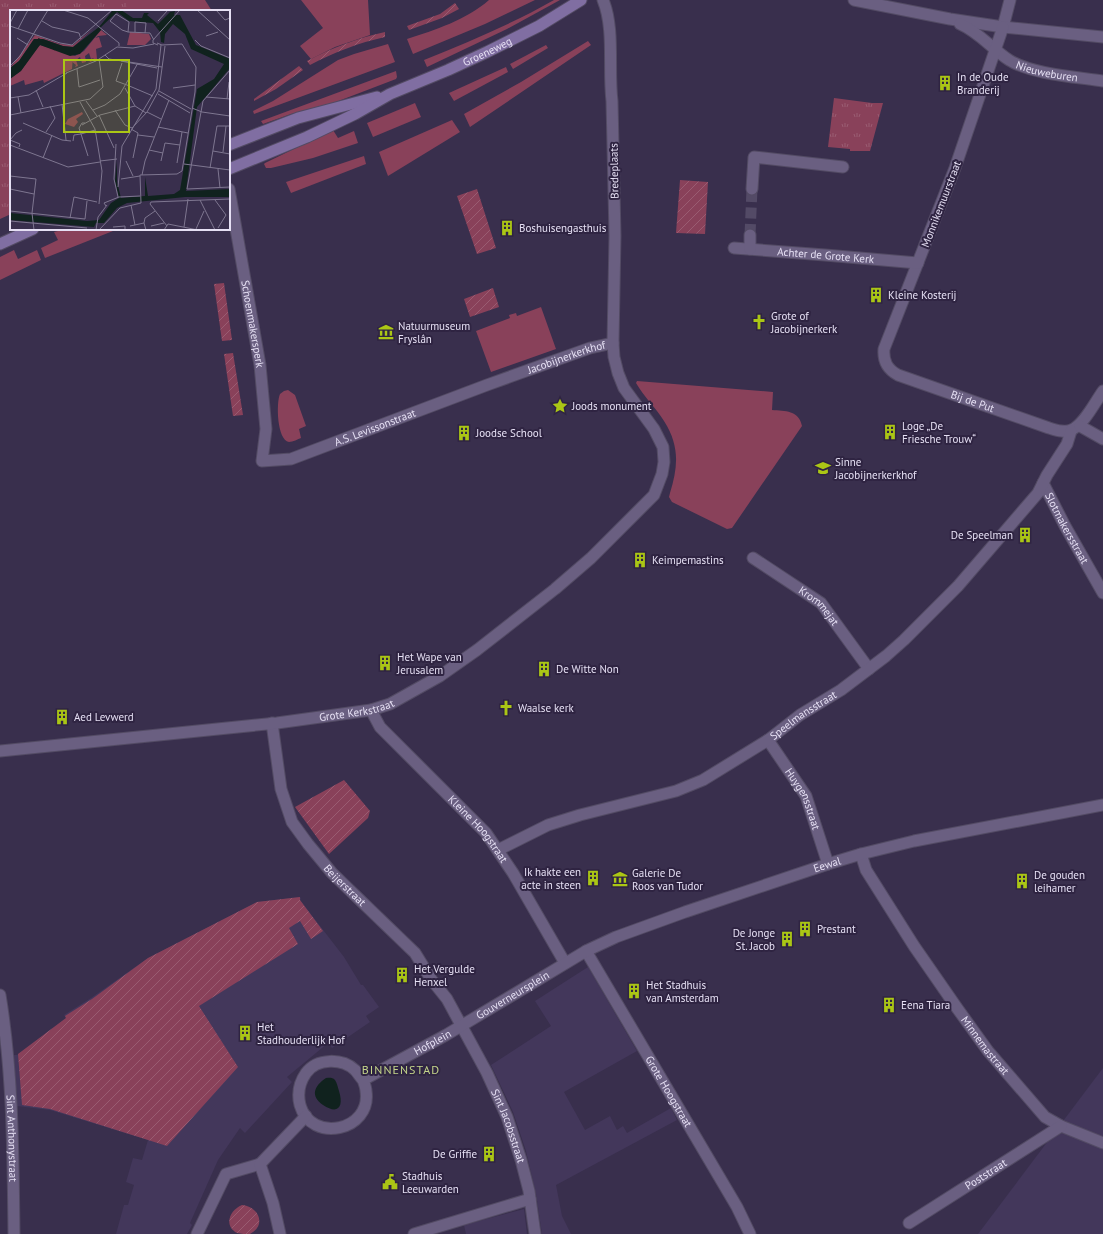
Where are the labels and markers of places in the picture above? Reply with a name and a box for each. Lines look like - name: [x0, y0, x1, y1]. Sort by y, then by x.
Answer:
- place label: In de Oude Branderij: [957, 70, 1009, 97]
- building icon: In de Oude Branderij: [936, 74, 954, 92]
- building icon: Boshuisengasthuis: [498, 219, 516, 237]
- place label: Boshuisengasthuis: [519, 221, 607, 235]
- building icon: Kleine Kosterij: [867, 286, 885, 304]
- place label: Kleine Kosterij: [888, 288, 957, 302]
- place label: Grote of Jacobijnerkerk: [770, 309, 838, 336]
- church icon: Grote of Jacobijnerkerk: [750, 313, 768, 331]
- place label: Natuurmuseum Fryslân: [398, 319, 470, 346]
- museum icon: Natuurmuseum Fryslân: [377, 323, 395, 341]
- place icon: Joods monument: [551, 397, 569, 415]
- place label: Joods monument: [571, 399, 652, 413]
- place label: Loge „De Friesche Trouw“: [902, 419, 976, 446]
- building icon: Loge „De Friesche Trouw“: [881, 423, 899, 441]
- building icon: Joodse School: [455, 424, 473, 442]
- place label: Joodse School: [475, 426, 543, 440]
- place label: Sinne Jacobijnerkerkhof: [834, 455, 917, 482]
- school or university icon: Sinne Jacobijnerkerkhof: [814, 459, 832, 477]
- building icon: De Speelman: [1016, 526, 1034, 544]
- place label: De Speelman: [951, 528, 1013, 542]
- building icon: Keimpemastins: [631, 551, 649, 569]
- place label: Keimpemastins: [652, 553, 724, 567]
- place label: Het Wape van Jerusalem: [396, 650, 462, 677]
- building icon: Het Wape van Jerusalem: [376, 654, 394, 672]
- building icon: De Witte Non: [535, 660, 553, 678]
- place label: De Witte Non: [556, 662, 619, 676]
- church icon: Waalse kerk: [497, 699, 515, 717]
- place label: Waalse kerk: [518, 701, 574, 715]
- building icon: Aed Levwerd: [53, 708, 71, 726]
- place label: Aed Levwerd: [74, 710, 134, 724]
- place label: Ik hakte een acte in steen: [521, 865, 581, 892]
- place label: Galerie De Roos van Tudor: [632, 866, 703, 893]
- place label: De gouden leihamer: [1034, 868, 1085, 895]
- building icon: Ik hakte een acte in steen: [584, 869, 602, 887]
- museum icon: Galerie De Roos van Tudor: [611, 870, 629, 888]
- building icon: De gouden leihamer: [1013, 872, 1031, 890]
- building icon: Prestant: [796, 920, 814, 938]
- place label: Prestant: [817, 922, 856, 936]
- place label: De Jonge St. Jacob: [733, 926, 775, 953]
- building icon: De Jonge St. Jacob: [778, 930, 796, 948]
- place label: Het Vergulde Henxel: [414, 962, 475, 989]
- building icon: Het Vergulde Henxel: [393, 966, 411, 984]
- place label: Het Stadhuis van Amsterdam: [646, 978, 719, 1005]
- building icon: Het Stadhuis van Amsterdam: [625, 982, 643, 1000]
- building icon: Eena Tiara: [880, 996, 898, 1014]
- place label: Eena Tiara: [901, 998, 950, 1012]
- place label: Het Stadhouderlijk Hof: [257, 1020, 345, 1047]
- building icon: Het Stadhouderlijk Hof: [236, 1024, 254, 1042]
- building icon: De Griffie: [480, 1145, 498, 1163]
- place label: De Griffie: [433, 1147, 477, 1161]
- place label: Stadhuis Leeuwarden: [402, 1169, 459, 1196]
- public building icon: Stadhuis Leeuwarden: [381, 1173, 399, 1191]

